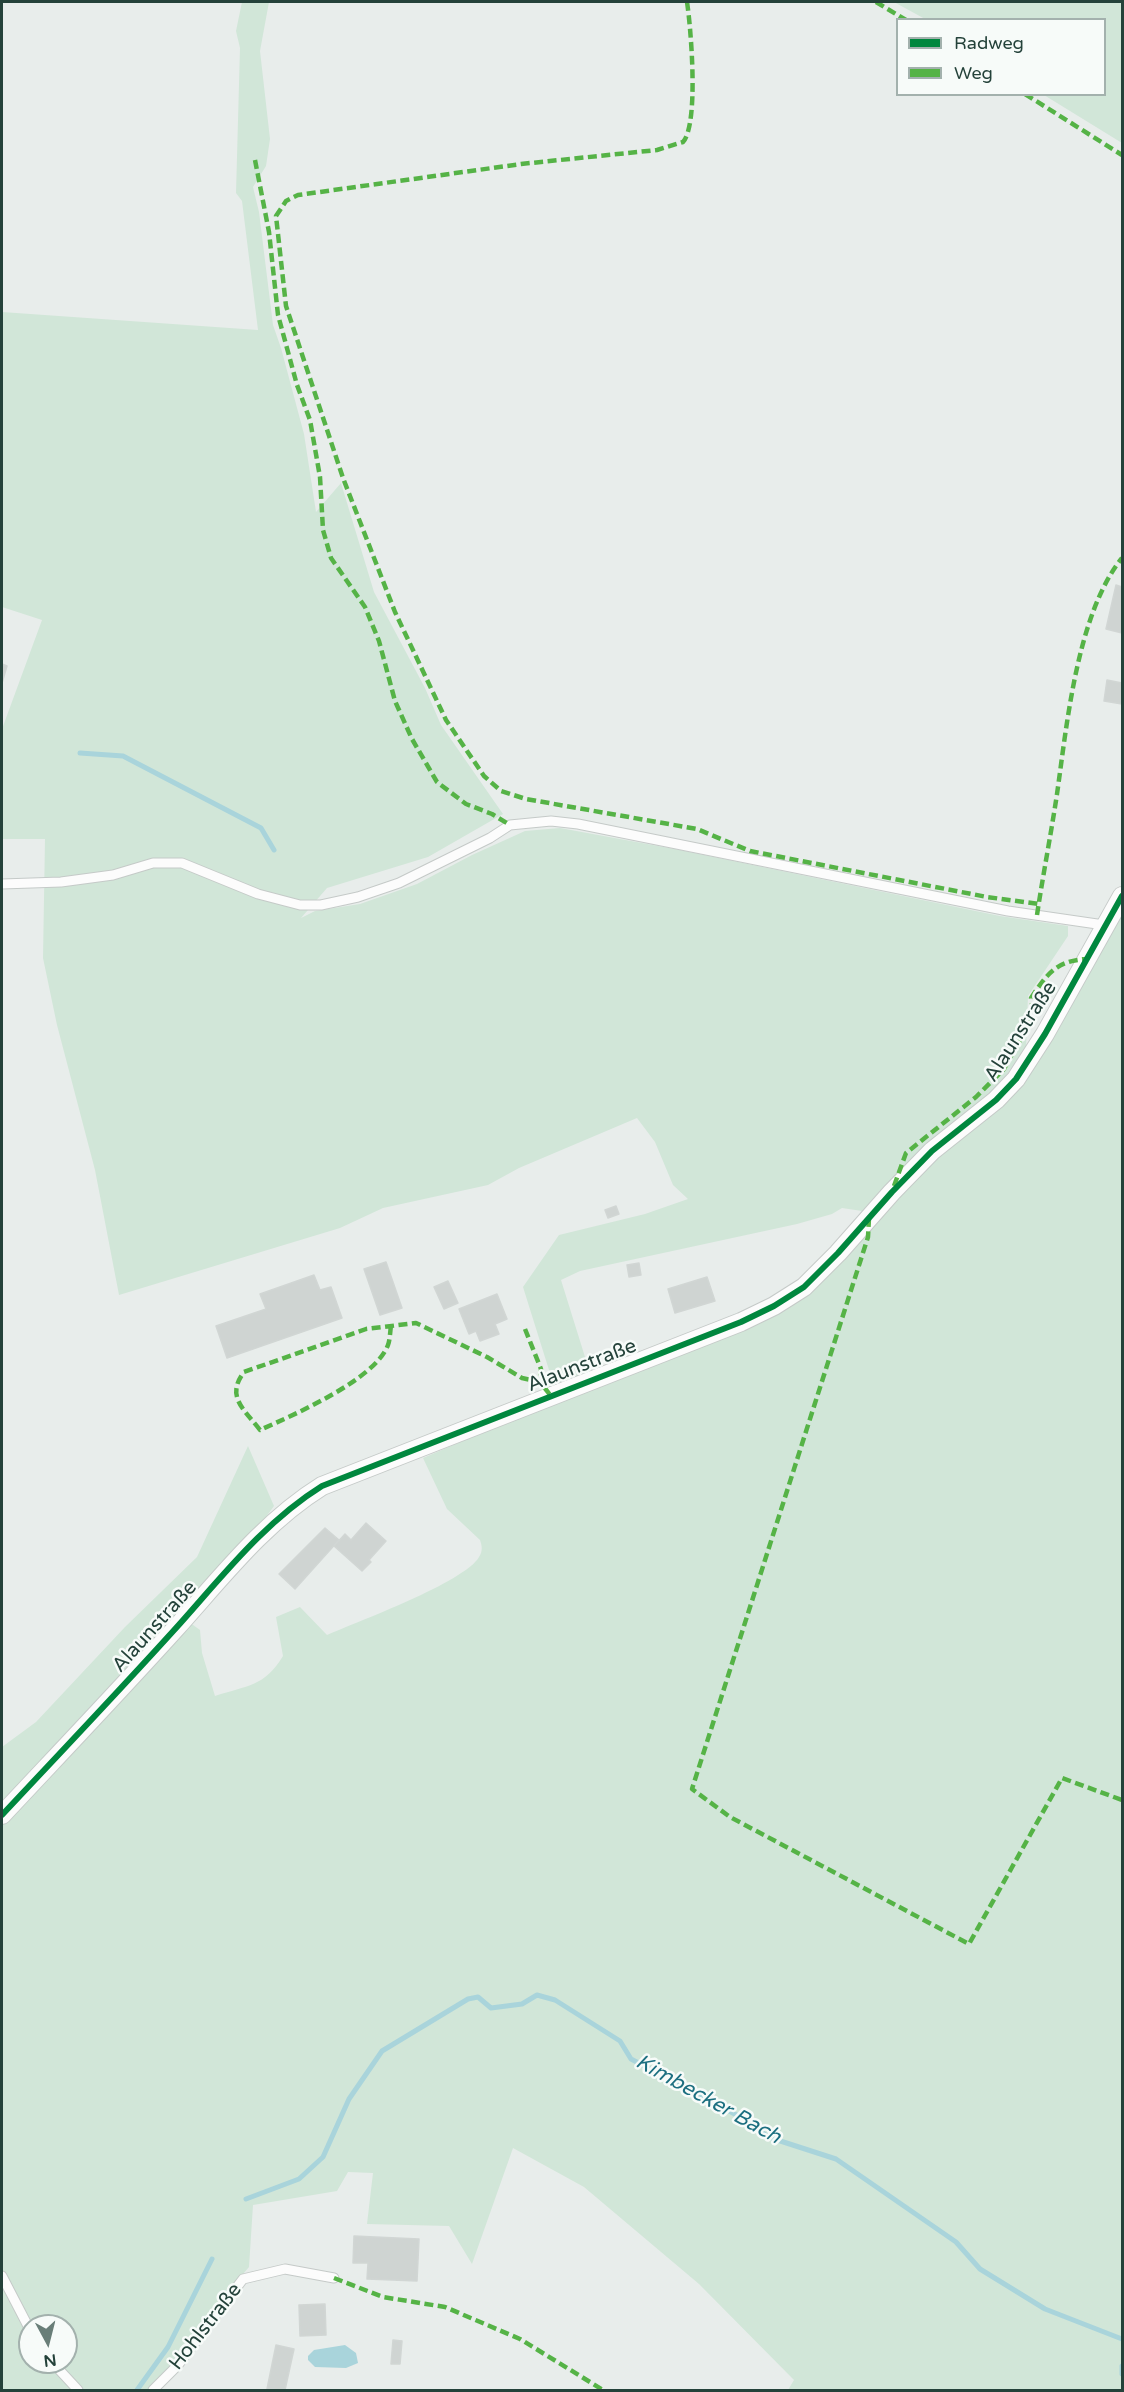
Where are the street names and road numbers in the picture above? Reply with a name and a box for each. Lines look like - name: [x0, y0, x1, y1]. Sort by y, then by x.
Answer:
- street label: Alaunstraße: [980, 977, 1062, 1087]
- street label: Alaunstraße: [524, 1334, 640, 1398]
- street label: Alaunstraße: [108, 1576, 202, 1678]
- street label: Hohlstraße: [165, 2279, 247, 2375]

